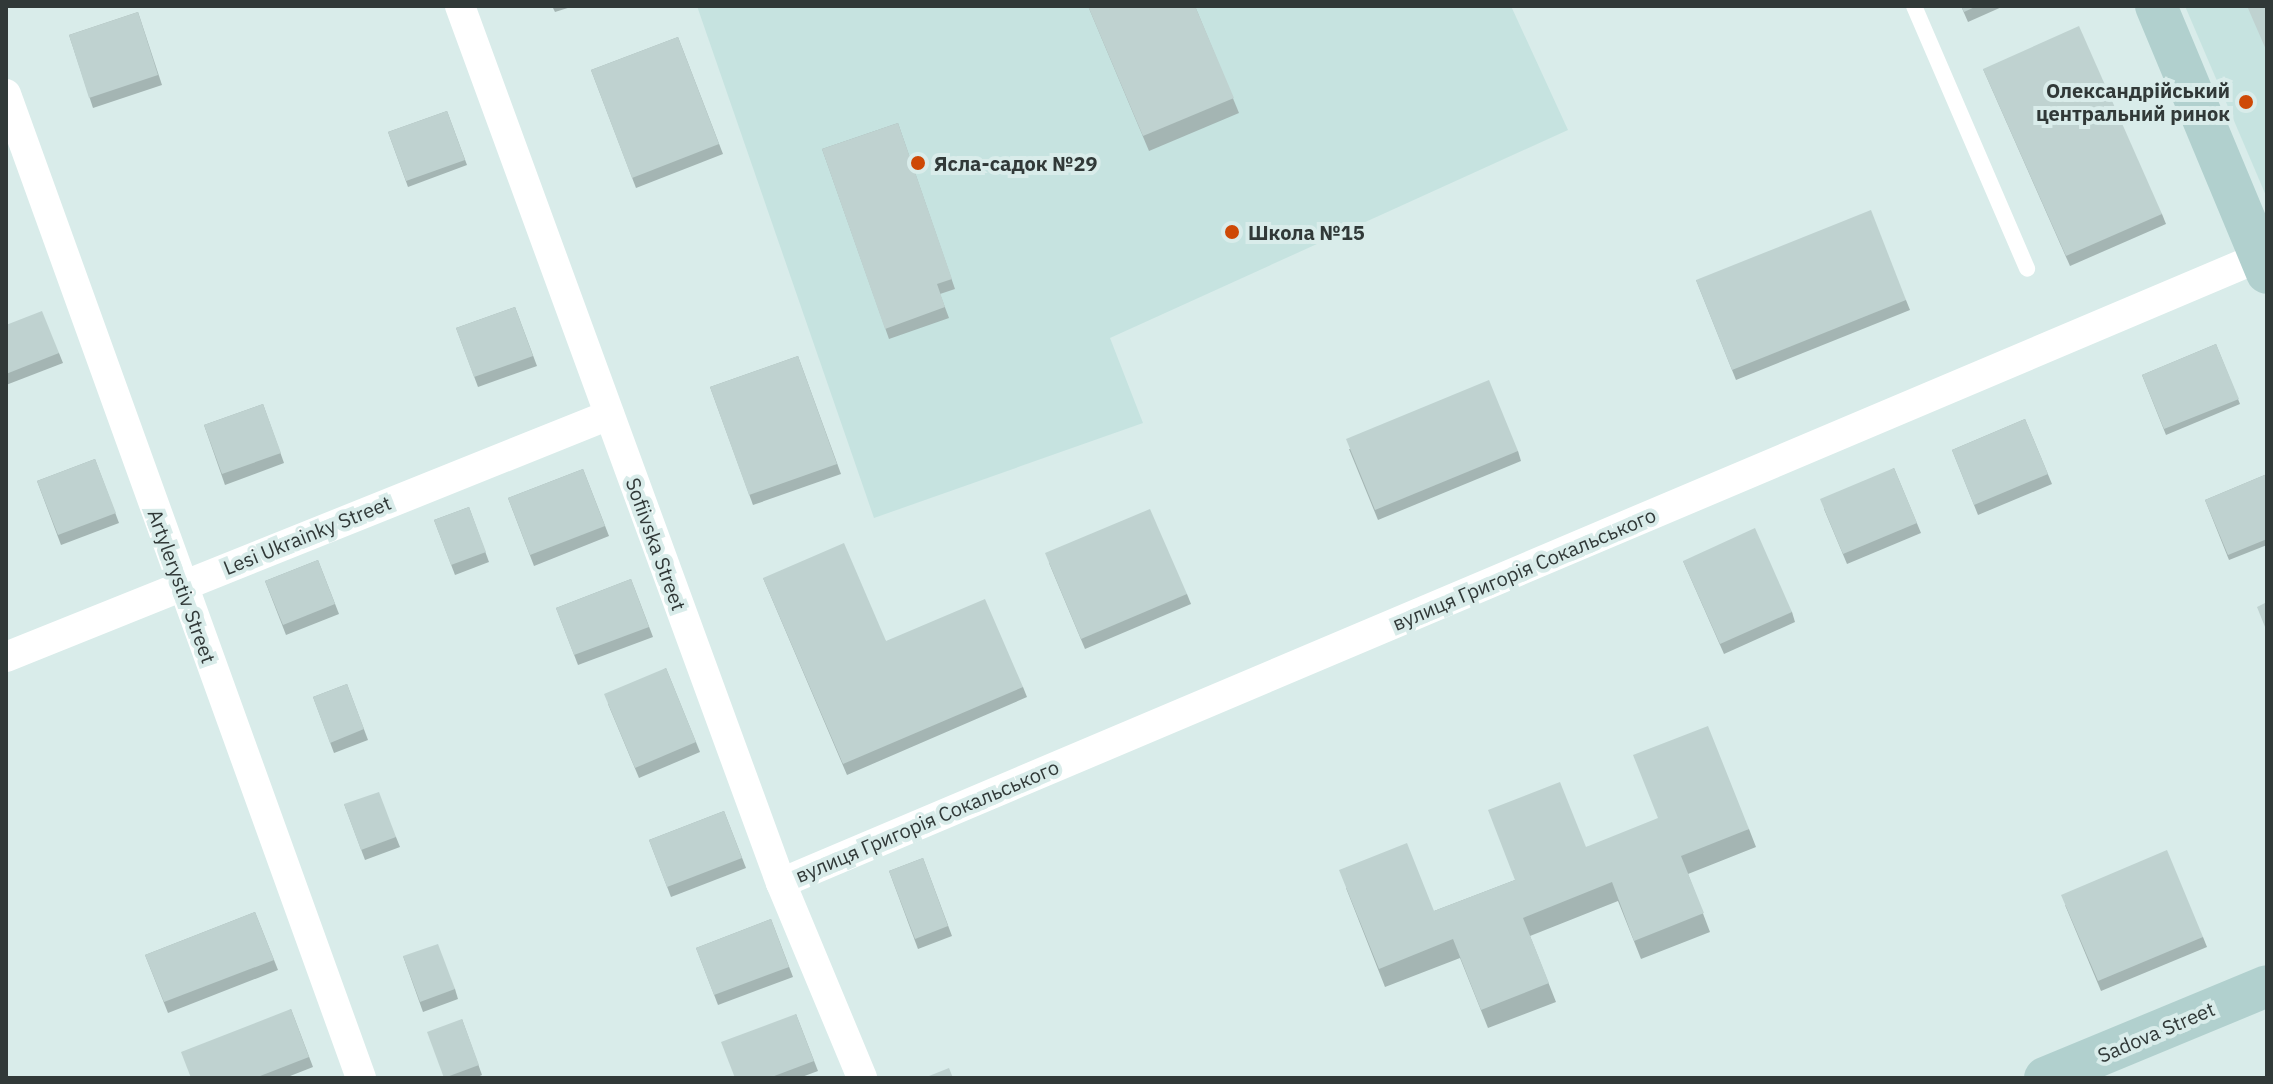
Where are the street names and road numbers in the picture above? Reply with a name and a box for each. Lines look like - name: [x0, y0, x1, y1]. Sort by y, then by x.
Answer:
- street label: Sofiivska Street: [621, 474, 691, 614]
- street label: Lesi Ukrainky Street: [220, 490, 394, 580]
- street label: вулиця Григорія Сокальського: [1389, 503, 1659, 635]
- street label: Artylerystiv Street: [143, 506, 221, 666]
- street label: вулиця Григорія Сокальського: [792, 755, 1062, 887]
- street label: Sadova Street: [2094, 997, 2218, 1067]

